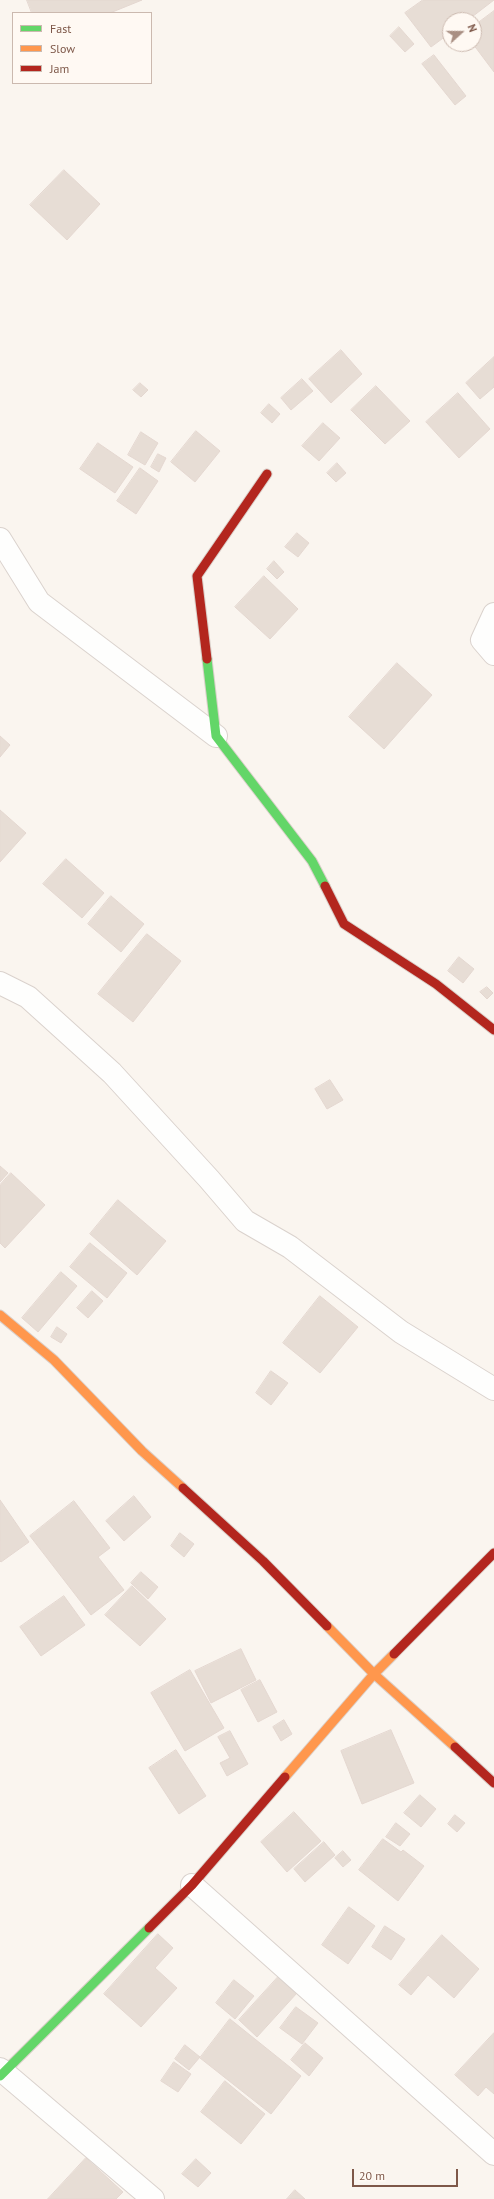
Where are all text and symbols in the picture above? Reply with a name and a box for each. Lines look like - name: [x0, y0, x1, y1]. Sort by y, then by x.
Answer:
- legend: [12, 12, 152, 84]
- north arrow: [442, 12, 482, 52]
- text: Fast: [50, 21, 71, 36]
- text: N: [464, 22, 480, 34]
- text: Slow: [50, 41, 75, 56]
- text: Jam: [50, 61, 69, 76]
- scale bar: [354, 2161, 460, 2187]
- text: 20 m: [359, 2168, 385, 2183]

